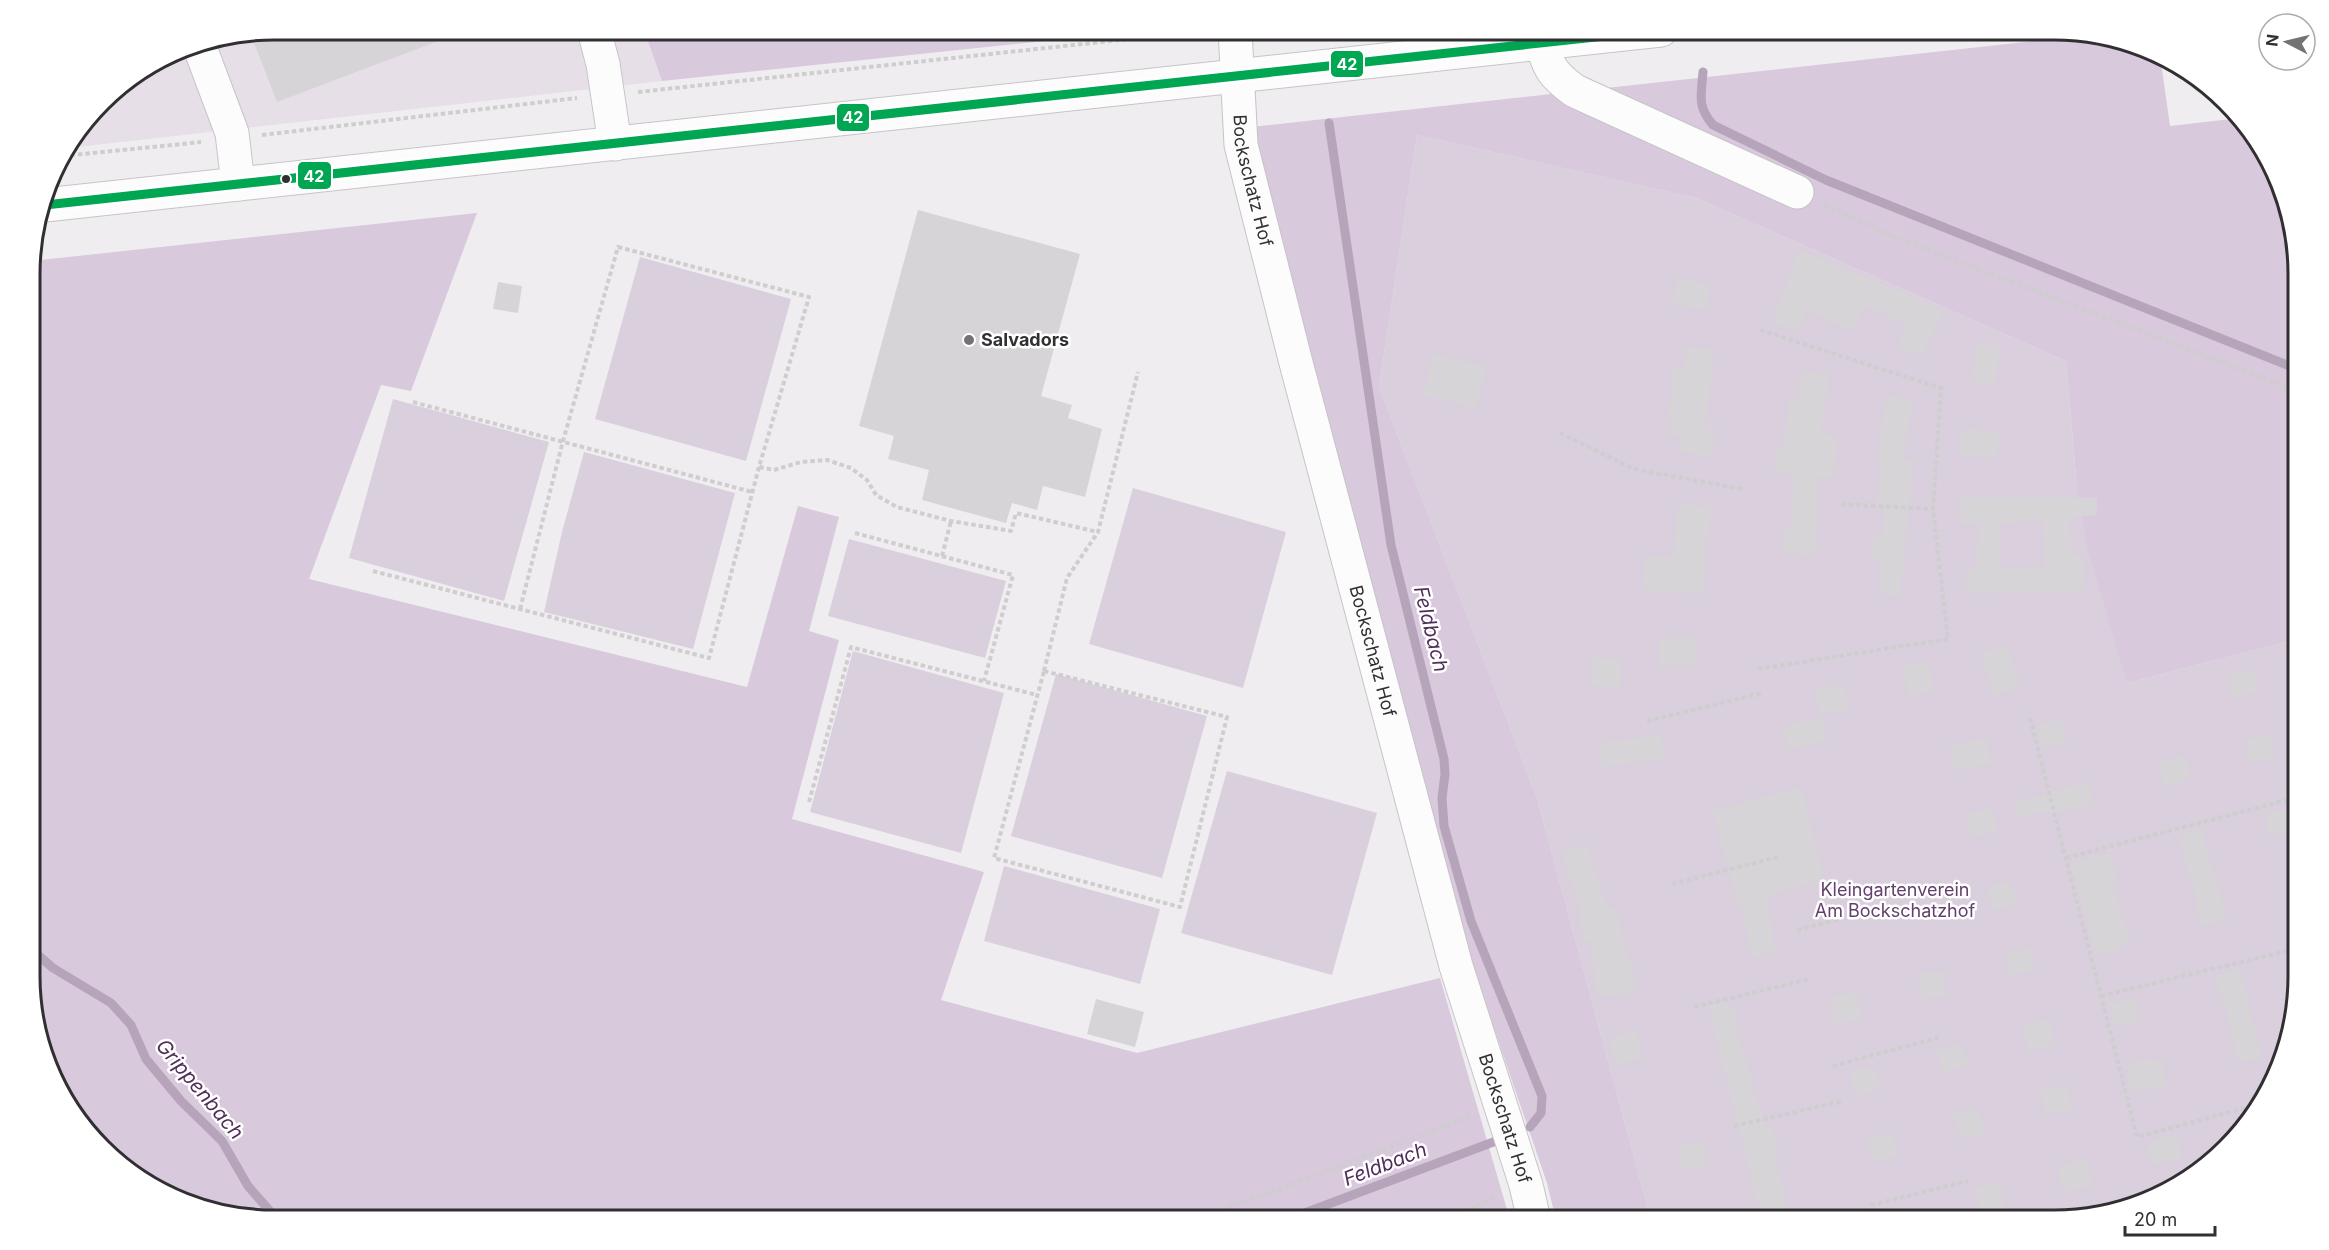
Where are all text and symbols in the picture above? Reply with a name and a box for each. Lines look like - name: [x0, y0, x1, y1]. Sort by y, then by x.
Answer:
- north arrow: [2257, 12, 2317, 72]
- text: N: [2261, 33, 2283, 47]
- line badge: 42: [1330, 50, 1364, 78]
- text: 42: [1337, 54, 1357, 74]
- line badge: 42: [836, 103, 870, 132]
- text: 42: [843, 107, 863, 127]
- street label: Bockschatz Hof: [1229, 114, 1277, 249]
- line badge: 42: [297, 161, 332, 190]
- text: 42: [304, 166, 324, 186]
- unlabelled marker: [280, 173, 292, 185]
- place label: Salvadors: [981, 329, 1069, 350]
- marker: Salvadors: [962, 333, 976, 347]
- street label: Bockschatz Hof: [1345, 583, 1400, 719]
- water label: Feldbach: [1409, 584, 1453, 674]
- park label: Kleingartenverein Am Bockschatzhof: [1815, 879, 1976, 921]
- water label: Grippenbach: [151, 1034, 249, 1144]
- street label: Bockschatz Hof: [1475, 1051, 1536, 1186]
- water label: Feldbach: [1340, 1137, 1430, 1191]
- scale bar: [2125, 1199, 2215, 1237]
- text: 20 m: [2134, 1209, 2177, 1230]

